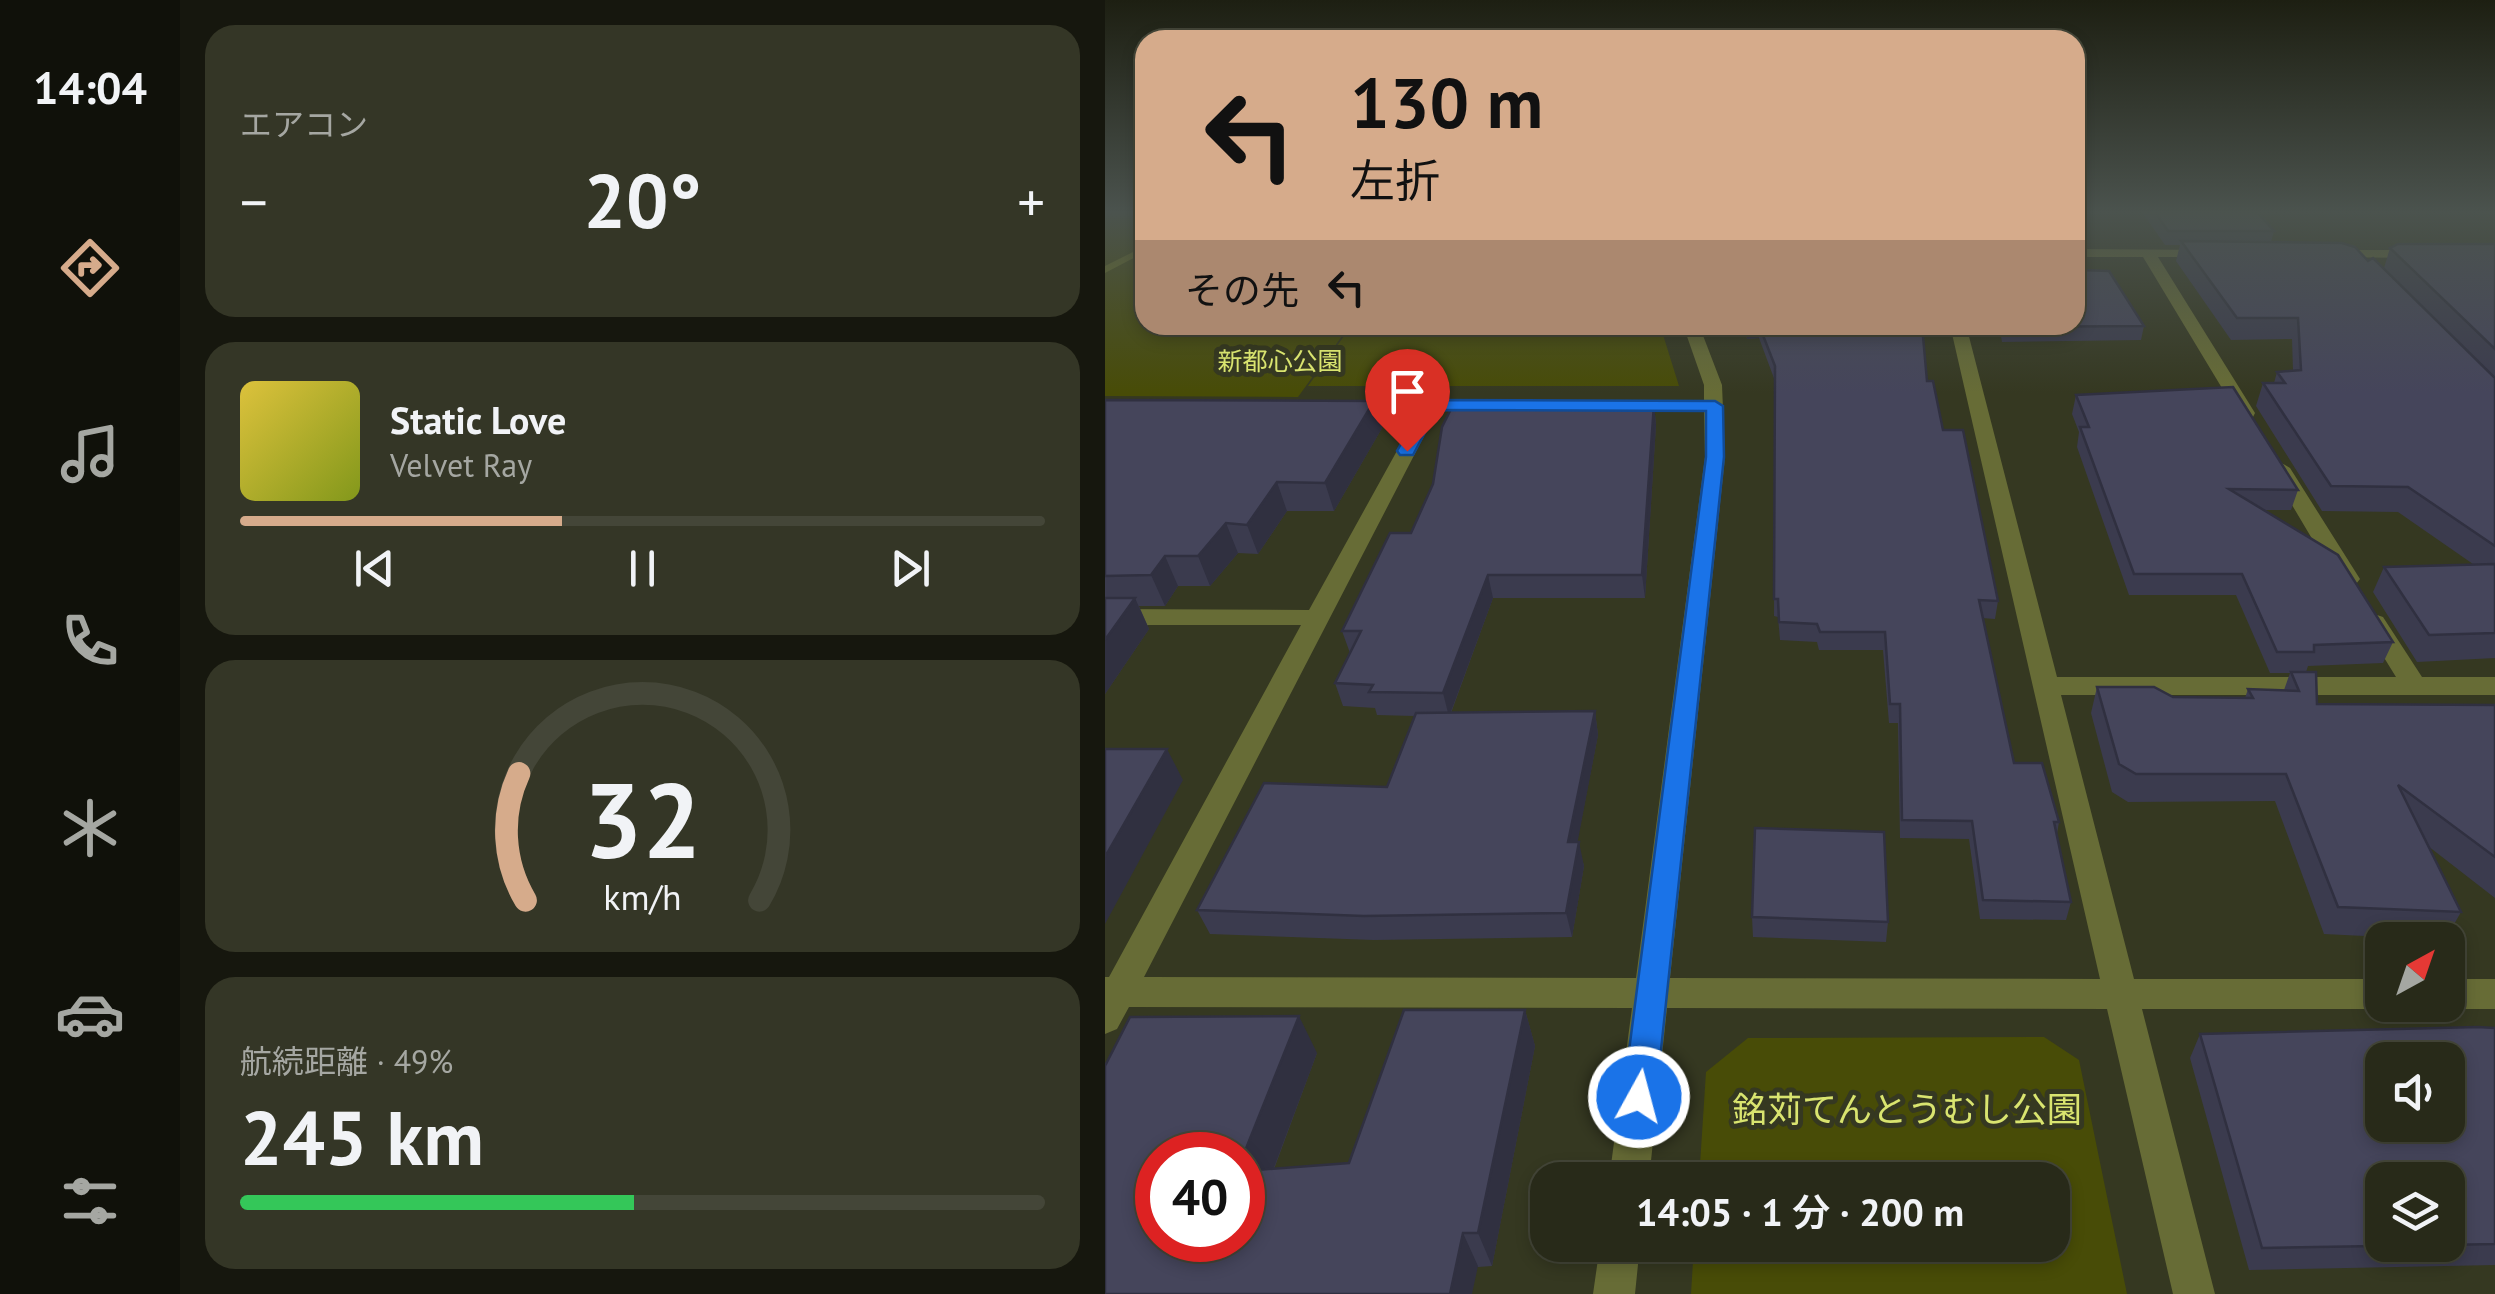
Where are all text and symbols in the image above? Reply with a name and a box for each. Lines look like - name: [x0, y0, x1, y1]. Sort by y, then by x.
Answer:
- text: 130 m: [1350, 57, 1543, 147]
- text: 14:04: [33, 58, 147, 116]
- icon: left: [1185, 70, 1315, 200]
- text: エアコン: [240, 103, 368, 145]
- text: 左折: [1350, 151, 1440, 209]
- text: 20°: [584, 152, 701, 249]
- text: −: [240, 166, 268, 237]
- text: +: [1017, 166, 1045, 237]
- icon: directions: [55, 233, 125, 303]
- icon: left: [1319, 260, 1374, 315]
- text: その先: [1185, 265, 1299, 314]
- park label: 新都心公園: [1217, 345, 1343, 377]
- pin: [1365, 349, 1450, 452]
- icon: arrive: [1380, 364, 1435, 419]
- text: Static Love: [390, 395, 566, 444]
- icon: music: [55, 419, 125, 489]
- text: Velvet Ray: [390, 444, 532, 486]
- icon: previous: [347, 541, 402, 596]
- icon: pause: [615, 541, 670, 596]
- icon: next: [883, 541, 938, 596]
- icon: phone: [55, 606, 125, 676]
- text: 32: [584, 752, 701, 887]
- icon: climate: [55, 793, 125, 863]
- text: km/h: [603, 874, 682, 920]
- north arrow: [2365, 922, 2465, 1022]
- map controls: [2365, 922, 2465, 1262]
- icon: car: [55, 979, 125, 1049]
- text: 航続距離 · 49%: [240, 1040, 453, 1082]
- button: sound: [2365, 1042, 2465, 1142]
- position arrow: [1587, 1045, 1691, 1149]
- park label: 銘苅てんとうむし公園: [1732, 1086, 2082, 1132]
- text: 245 km: [240, 1089, 484, 1186]
- speed limit sign: 40: [1135, 1132, 1265, 1262]
- button: layers: [2365, 1162, 2465, 1262]
- icon: filters: [55, 1166, 125, 1236]
- text: 14:05 · 1 分 · 200 m: [1636, 1187, 1964, 1236]

